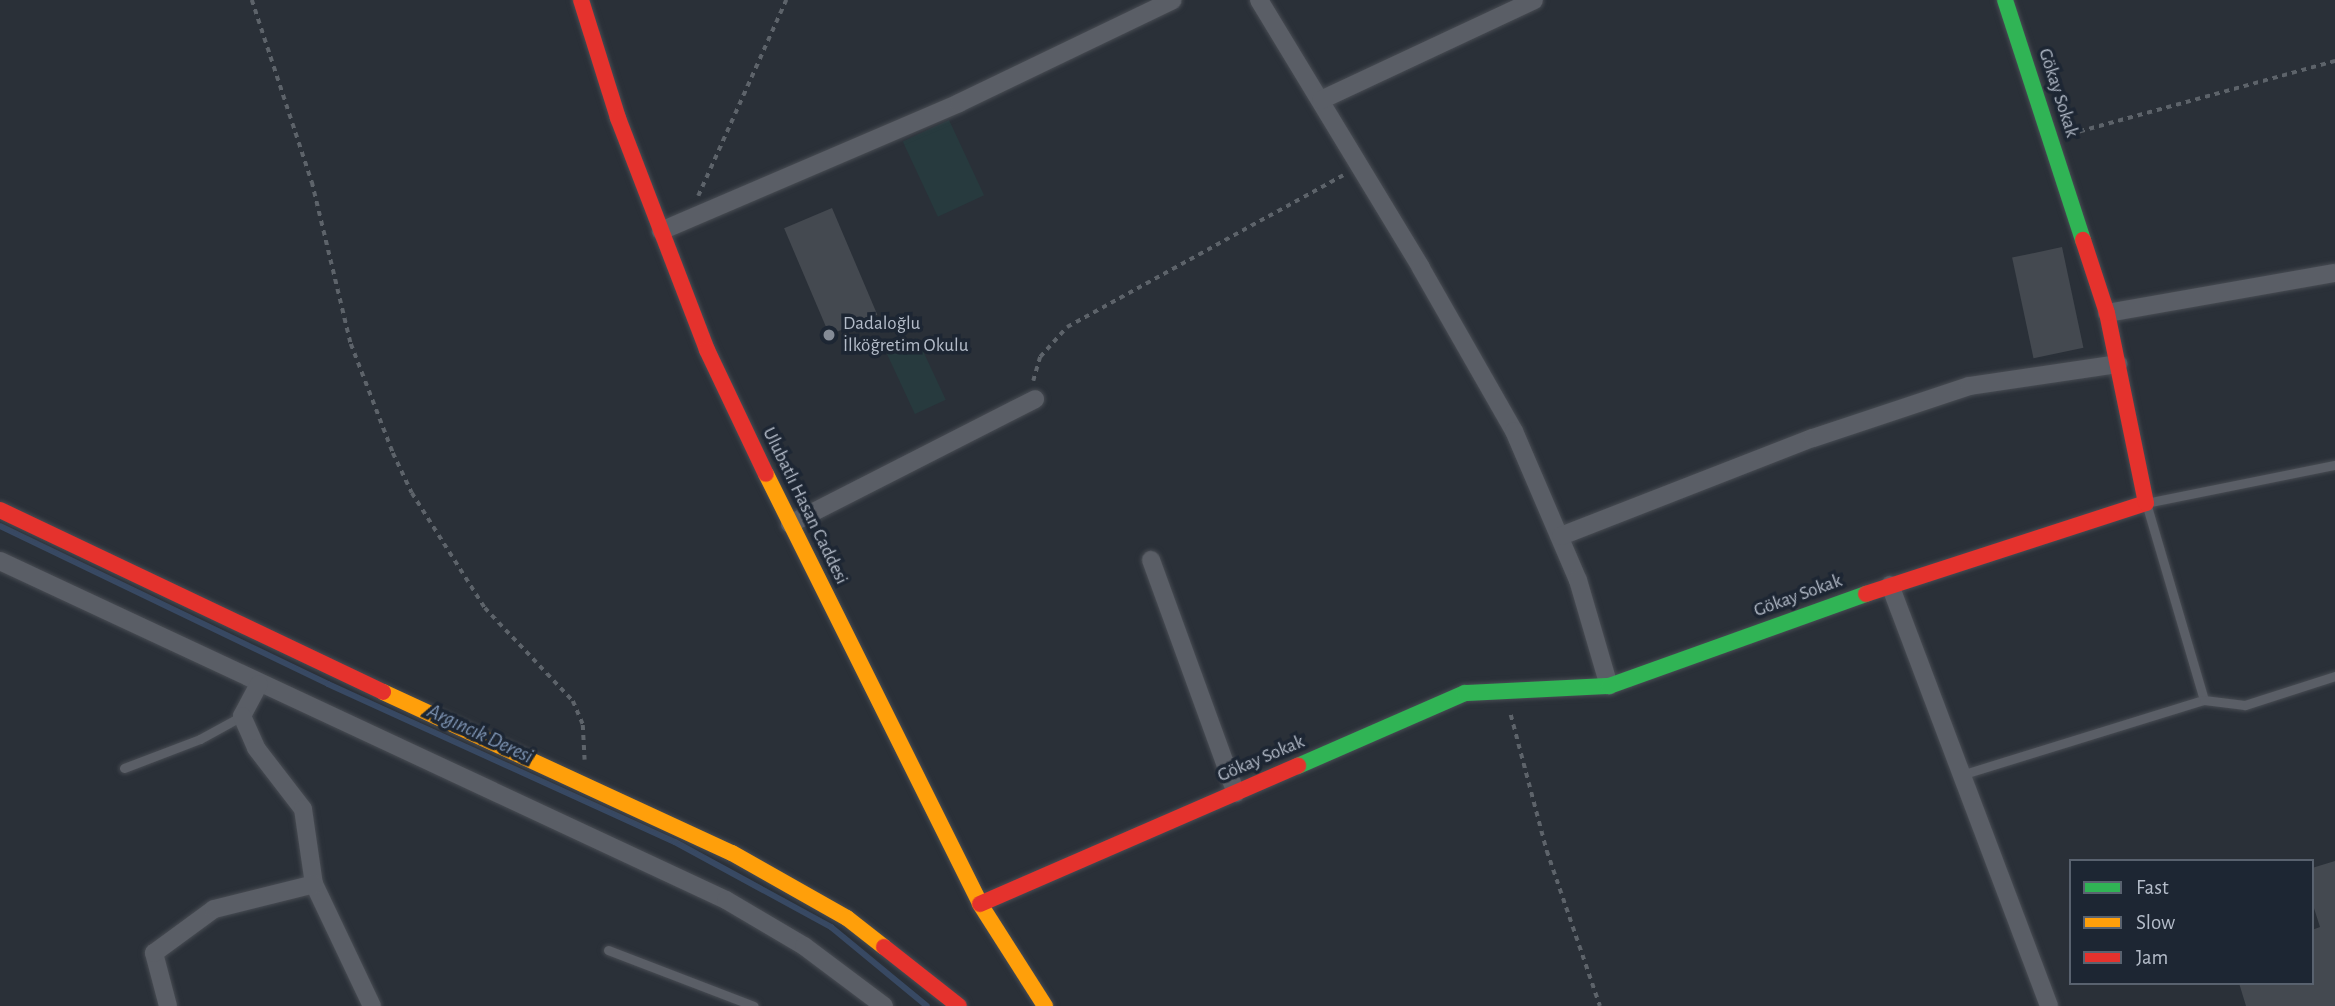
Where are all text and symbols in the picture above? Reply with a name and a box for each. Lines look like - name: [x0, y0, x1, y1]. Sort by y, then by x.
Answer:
- street label: Gökay Sokak: [2033, 46, 2083, 140]
- place label: Dadaloğlu İlköğretim Okulu: [843, 313, 968, 357]
- marker: Dadaloğlu İlköğretim Okulu: [821, 327, 837, 343]
- street label: Ulubatlı Hasan Caddesi: [757, 424, 853, 588]
- street label: Gökay Sokak: [1751, 570, 1845, 622]
- water label: Argıncık Deresi: [423, 699, 537, 769]
- street label: Gökay Sokak: [1214, 731, 1308, 787]
- legend: [2069, 859, 2314, 985]
- text: Fast: [2136, 877, 2169, 898]
- text: Slow: [2136, 912, 2175, 933]
- text: Jam: [2136, 947, 2168, 968]

